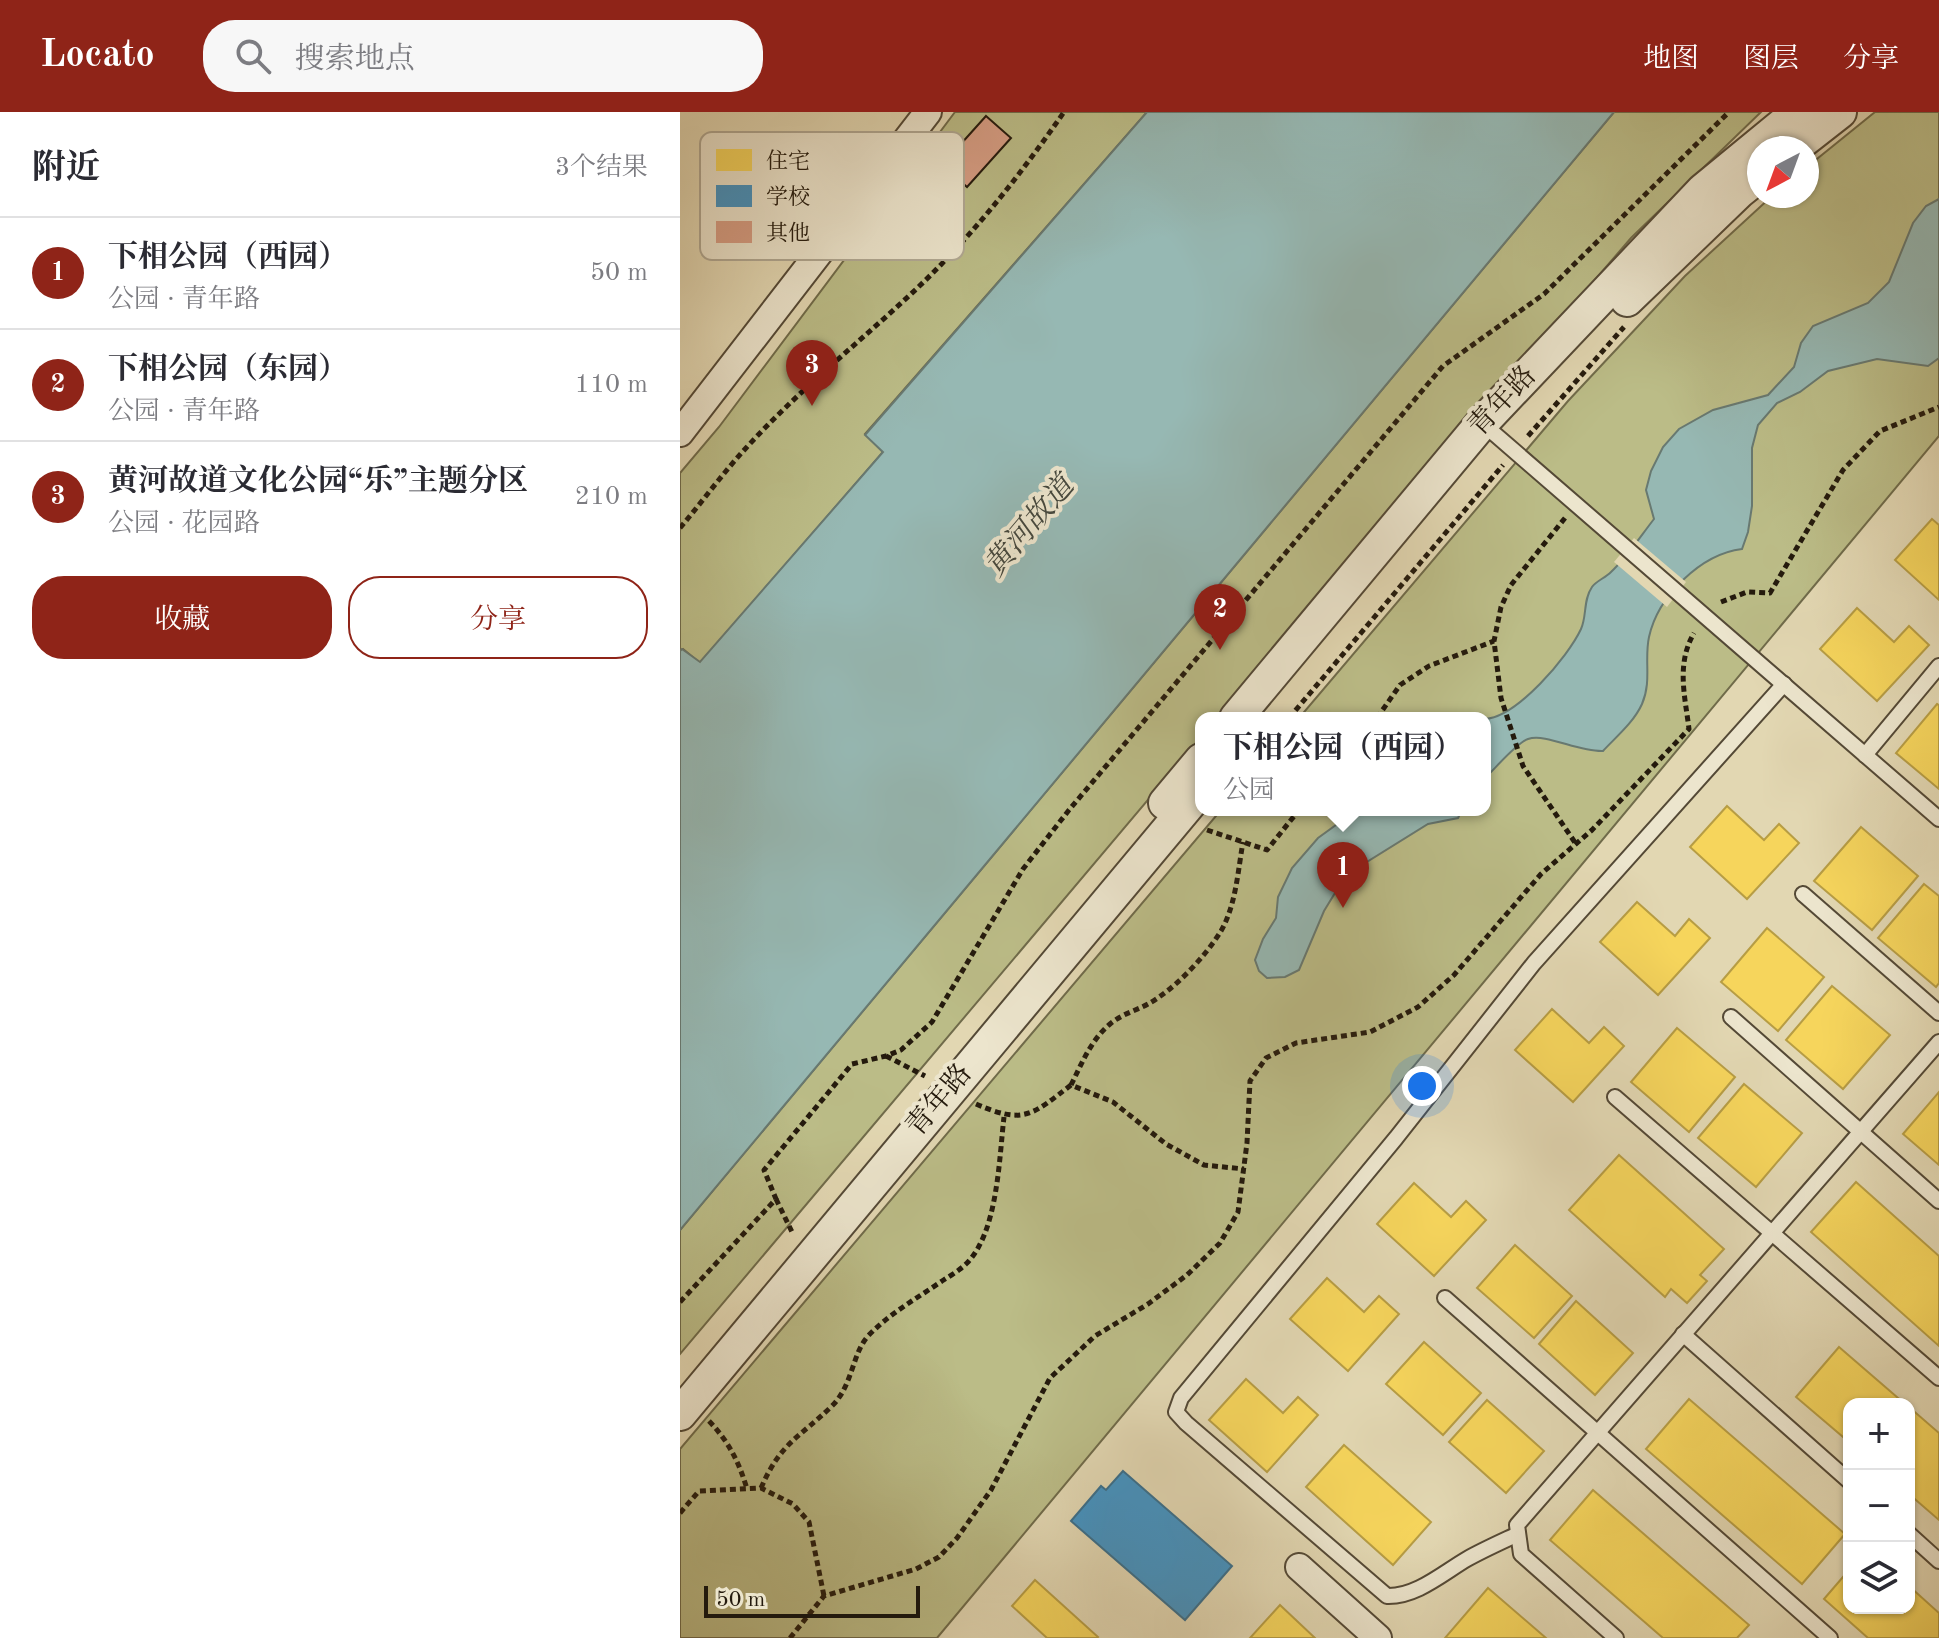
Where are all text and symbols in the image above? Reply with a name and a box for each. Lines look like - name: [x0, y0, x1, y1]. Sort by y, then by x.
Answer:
- search box: [203, 20, 763, 92]
- icon: search: [231, 34, 275, 78]
- text: Locato: [40, 37, 155, 75]
- text: 搜索地点: [295, 45, 415, 75]
- text: 地图: [1643, 46, 1699, 74]
- text: 图层: [1743, 46, 1799, 74]
- text: 分享: [1843, 46, 1899, 74]
- legend: [700, 132, 964, 260]
- north arrow: [1747, 136, 1819, 208]
- text: 住宅: [766, 149, 810, 173]
- text: 附近: [32, 152, 100, 186]
- text: 3个结果: [555, 155, 648, 181]
- text: 学校: [766, 185, 810, 209]
- text: 其他: [766, 221, 810, 245]
- text: 下相公园（西园）: [108, 243, 348, 273]
- text: 1: [50, 260, 66, 286]
- text: 50 m: [590, 260, 648, 286]
- text: 公园 · 青年路: [108, 287, 260, 313]
- pin: 3: [786, 340, 838, 406]
- text: 下相公园（东园）: [108, 355, 348, 385]
- street label: 青年路: [1462, 360, 1542, 442]
- text: 2: [50, 372, 66, 398]
- text: 110 m: [575, 372, 648, 398]
- text: 公园 · 青年路: [108, 399, 260, 425]
- water label: 黄河故道: [978, 466, 1083, 583]
- text: 黄河故道文化公园“乐”主题分区: [108, 467, 528, 497]
- text: 3: [50, 484, 66, 510]
- text: 210 m: [575, 484, 648, 510]
- text: 公园 · 花园路: [108, 511, 260, 537]
- button: 收藏: [32, 576, 332, 659]
- button: 分享: [348, 576, 648, 659]
- pin: 2: [1194, 584, 1246, 650]
- popup: [1195, 712, 1491, 816]
- text: 下相公园（西园）: [1223, 734, 1463, 764]
- text: 公园: [1223, 778, 1275, 804]
- pin: 1: [1317, 842, 1369, 908]
- street label: 青年路: [900, 1058, 978, 1142]
- your location: [1402, 1066, 1442, 1106]
- map controls: [1843, 1398, 1915, 1614]
- button: +: [1843, 1398, 1915, 1470]
- button: −: [1843, 1470, 1915, 1542]
- button: layers: [1843, 1542, 1915, 1614]
- scale bar: [704, 1582, 920, 1618]
- text: 50 m: [716, 1589, 765, 1611]

